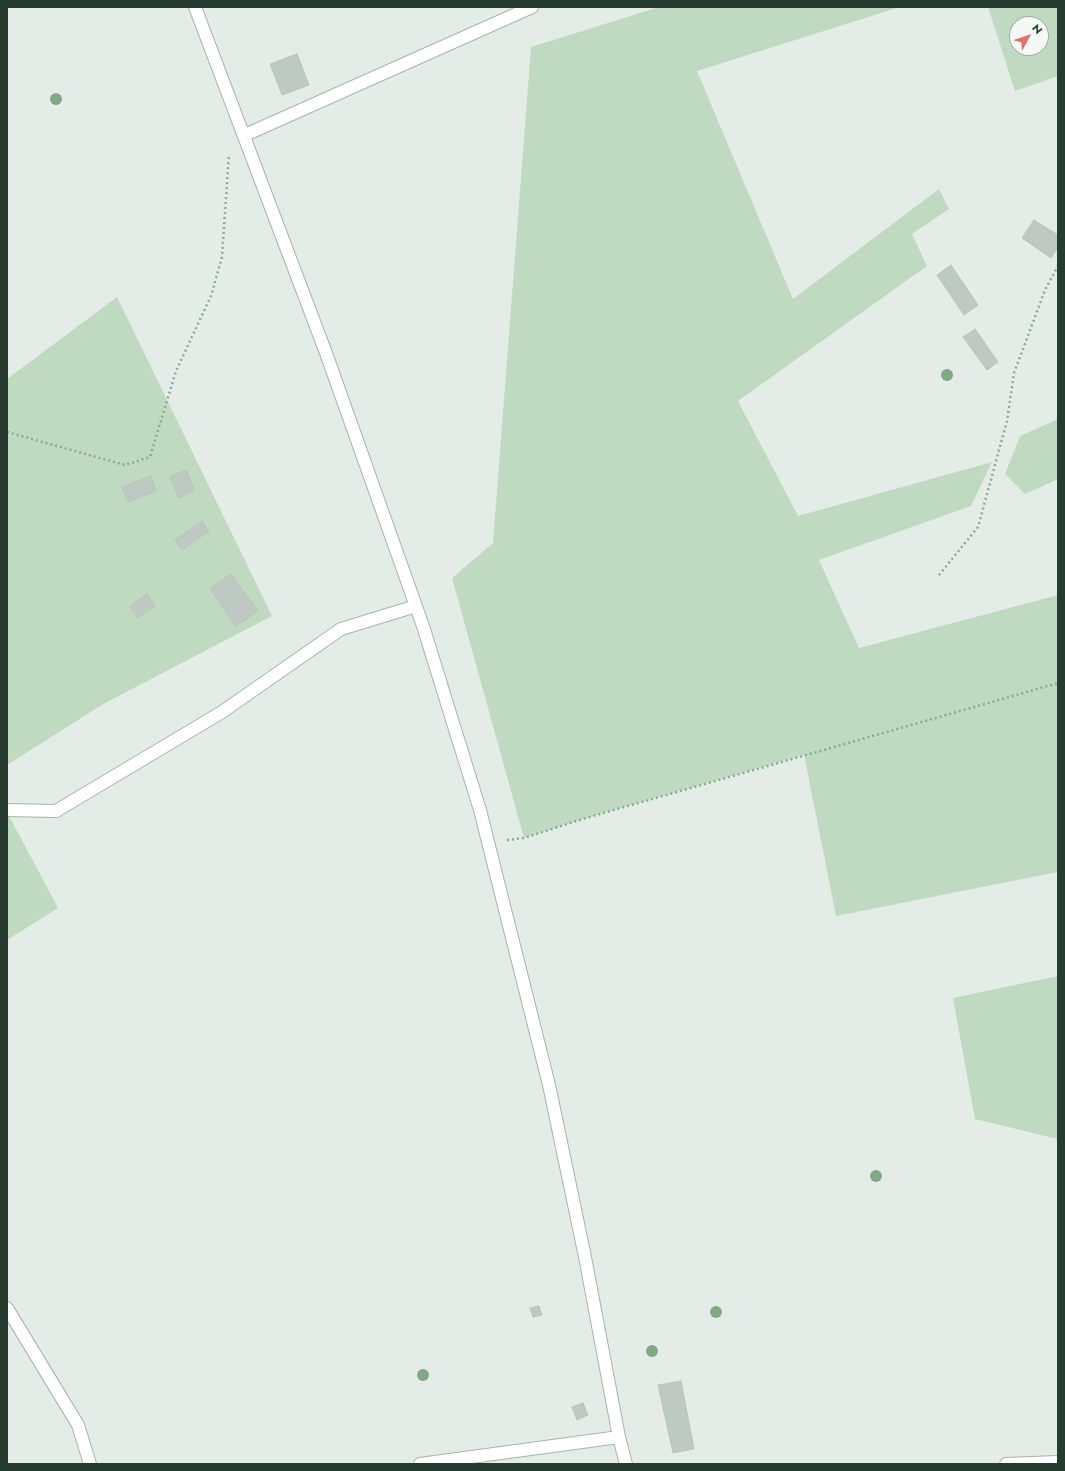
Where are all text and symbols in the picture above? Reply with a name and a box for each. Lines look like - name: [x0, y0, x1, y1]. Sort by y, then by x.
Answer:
- north arrow: [1009, 16, 1049, 56]
- text: N: [1028, 20, 1046, 37]

